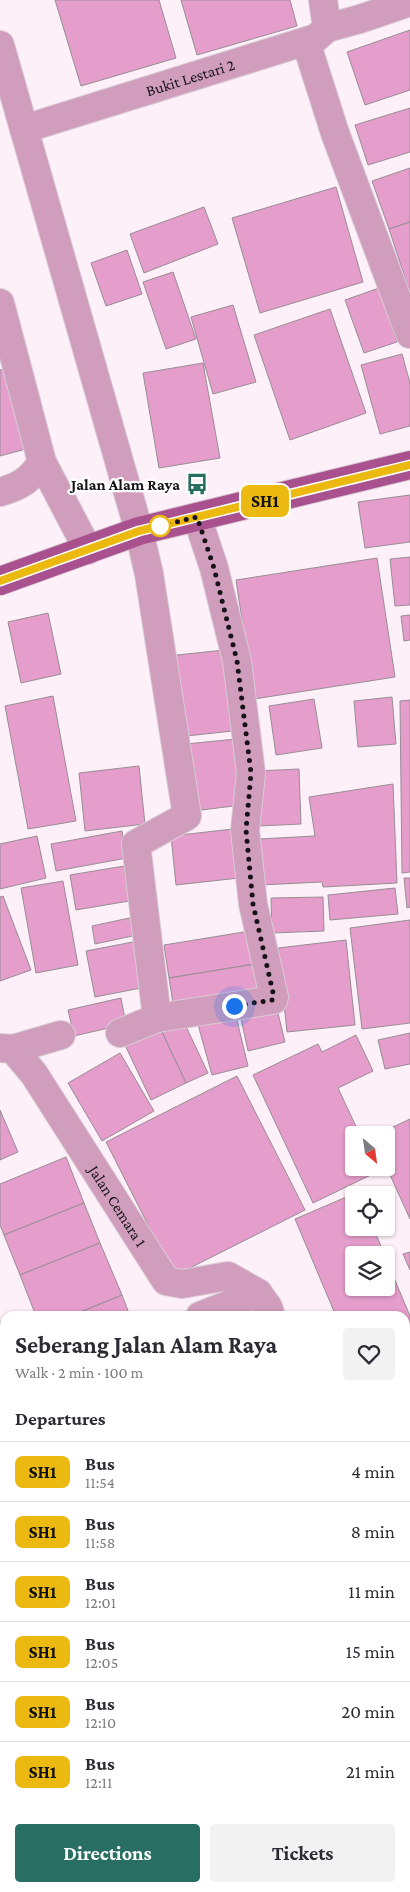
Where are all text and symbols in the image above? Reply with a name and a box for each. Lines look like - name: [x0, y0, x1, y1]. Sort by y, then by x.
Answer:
- street label: Bukit Lestari 2: [144, 55, 237, 99]
- bus stop icon: Jalan Alam Raya: [184, 471, 210, 497]
- place label: Jalan Alam Raya: [69, 476, 180, 493]
- line badge: SH1: [236, 485, 294, 517]
- text: SH1: [251, 491, 279, 511]
- unlabelled marker: [149, 515, 171, 537]
- your location: [222, 994, 247, 1019]
- north arrow: [345, 1126, 395, 1176]
- map controls: [345, 1126, 395, 1296]
- street label: Jalan Cemara 1: [84, 1160, 150, 1250]
- button: locate: [345, 1186, 395, 1236]
- button: layers: [345, 1246, 395, 1296]
- button: heart: [343, 1328, 395, 1380]
- text: Seberang Jalan Alam Raya: [15, 1331, 277, 1358]
- text: Walk · 2 min · 100 m: [15, 1364, 143, 1381]
- text: Departures: [15, 1408, 106, 1429]
- text: Bus: [85, 1453, 115, 1474]
- text: 4 min: [351, 1461, 395, 1482]
- text: SH1: [28, 1462, 57, 1482]
- text: 11:54: [85, 1474, 115, 1491]
- text: Bus: [85, 1513, 115, 1534]
- text: 8 min: [351, 1521, 395, 1542]
- text: SH1: [28, 1522, 57, 1542]
- text: 11:58: [85, 1534, 115, 1551]
- text: Bus: [85, 1573, 115, 1594]
- text: 11 min: [348, 1581, 395, 1602]
- text: SH1: [28, 1582, 57, 1602]
- text: 12:01: [85, 1594, 116, 1611]
- text: Bus: [85, 1633, 115, 1654]
- text: 15 min: [346, 1641, 395, 1662]
- text: SH1: [28, 1642, 57, 1662]
- text: 12:05: [85, 1654, 118, 1671]
- text: Bus: [85, 1693, 115, 1714]
- text: 20 min: [341, 1701, 395, 1722]
- text: SH1: [28, 1702, 57, 1722]
- text: 12:10: [85, 1714, 116, 1731]
- text: Bus: [85, 1753, 115, 1774]
- text: 21 min: [346, 1761, 395, 1782]
- text: SH1: [28, 1762, 57, 1782]
- text: 12:11: [85, 1774, 112, 1791]
- button: Directions: [15, 1824, 200, 1882]
- button: Tickets: [210, 1824, 395, 1882]

